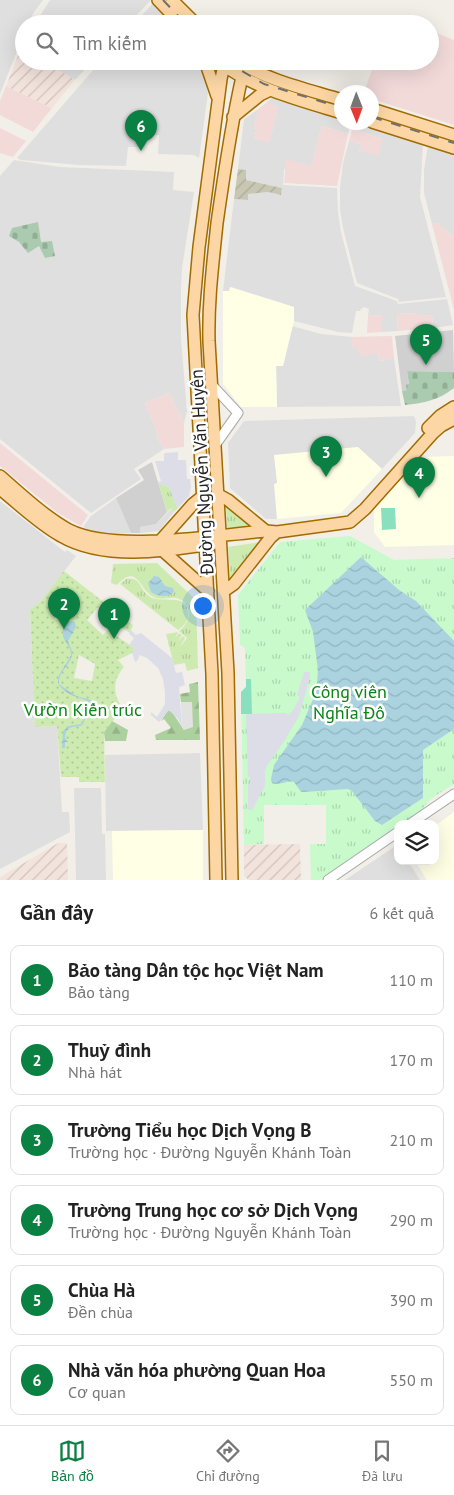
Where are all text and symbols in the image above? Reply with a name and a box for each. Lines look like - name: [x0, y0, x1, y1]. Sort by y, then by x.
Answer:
- search box: [15, 15, 439, 70]
- icon: search: [33, 29, 61, 57]
- text: Tìm kiếm: [73, 31, 147, 55]
- north arrow: [334, 85, 379, 130]
- pin: 6: [125, 110, 157, 151]
- pin: 5: [410, 324, 442, 365]
- street label: Đường Nguyễn Văn Huyên: [185, 369, 218, 576]
- pin: 3: [310, 436, 342, 477]
- pin: 4: [403, 457, 435, 498]
- pin: 2: [48, 588, 80, 629]
- your location: [190, 593, 216, 619]
- pin: 1: [98, 598, 130, 639]
- park label: Công viên Nghĩa Đô: [311, 680, 387, 724]
- park label: Vườn Kiến trúc: [23, 698, 142, 721]
- map controls: [394, 820, 439, 865]
- button: layers: [394, 820, 439, 865]
- text: Gần đây: [20, 899, 93, 926]
- text: 6 kết quả: [370, 903, 434, 923]
- text: Bảo tàng Dân tộc học Việt Nam: [68, 958, 324, 982]
- text: 1: [32, 970, 42, 990]
- text: 110 m: [390, 970, 433, 990]
- text: Bảo tàng: [68, 982, 130, 1002]
- text: Thuỷ đình: [68, 1038, 151, 1062]
- text: 2: [32, 1050, 42, 1070]
- text: 170 m: [390, 1050, 433, 1070]
- text: Nhà hát: [68, 1062, 122, 1082]
- text: Trường Tiểu học Dịch Vọng B: [68, 1118, 311, 1142]
- text: 3: [32, 1130, 42, 1150]
- text: 210 m: [390, 1130, 433, 1150]
- text: Trường học · Đường Nguyễn Khánh Toàn: [68, 1142, 351, 1162]
- text: Trường Trung học cơ sở Dịch Vọng: [68, 1198, 358, 1222]
- text: 4: [32, 1210, 42, 1230]
- text: 290 m: [390, 1210, 433, 1230]
- text: Trường học · Đường Nguyễn Khánh Toàn: [68, 1222, 351, 1242]
- text: Chùa Hà: [68, 1278, 135, 1302]
- text: 5: [32, 1290, 42, 1310]
- text: 390 m: [390, 1290, 433, 1310]
- text: Đền chùa: [68, 1302, 133, 1322]
- text: Nhà văn hóa phường Quan Hoa: [68, 1358, 326, 1382]
- text: 6: [32, 1370, 42, 1390]
- text: 550 m: [390, 1370, 433, 1390]
- text: Cơ quan: [68, 1382, 126, 1402]
- tab: Bản đồ: [51, 1437, 94, 1485]
- tab: Chỉ đường: [196, 1437, 260, 1485]
- tab: Đã lưu: [362, 1437, 403, 1485]

